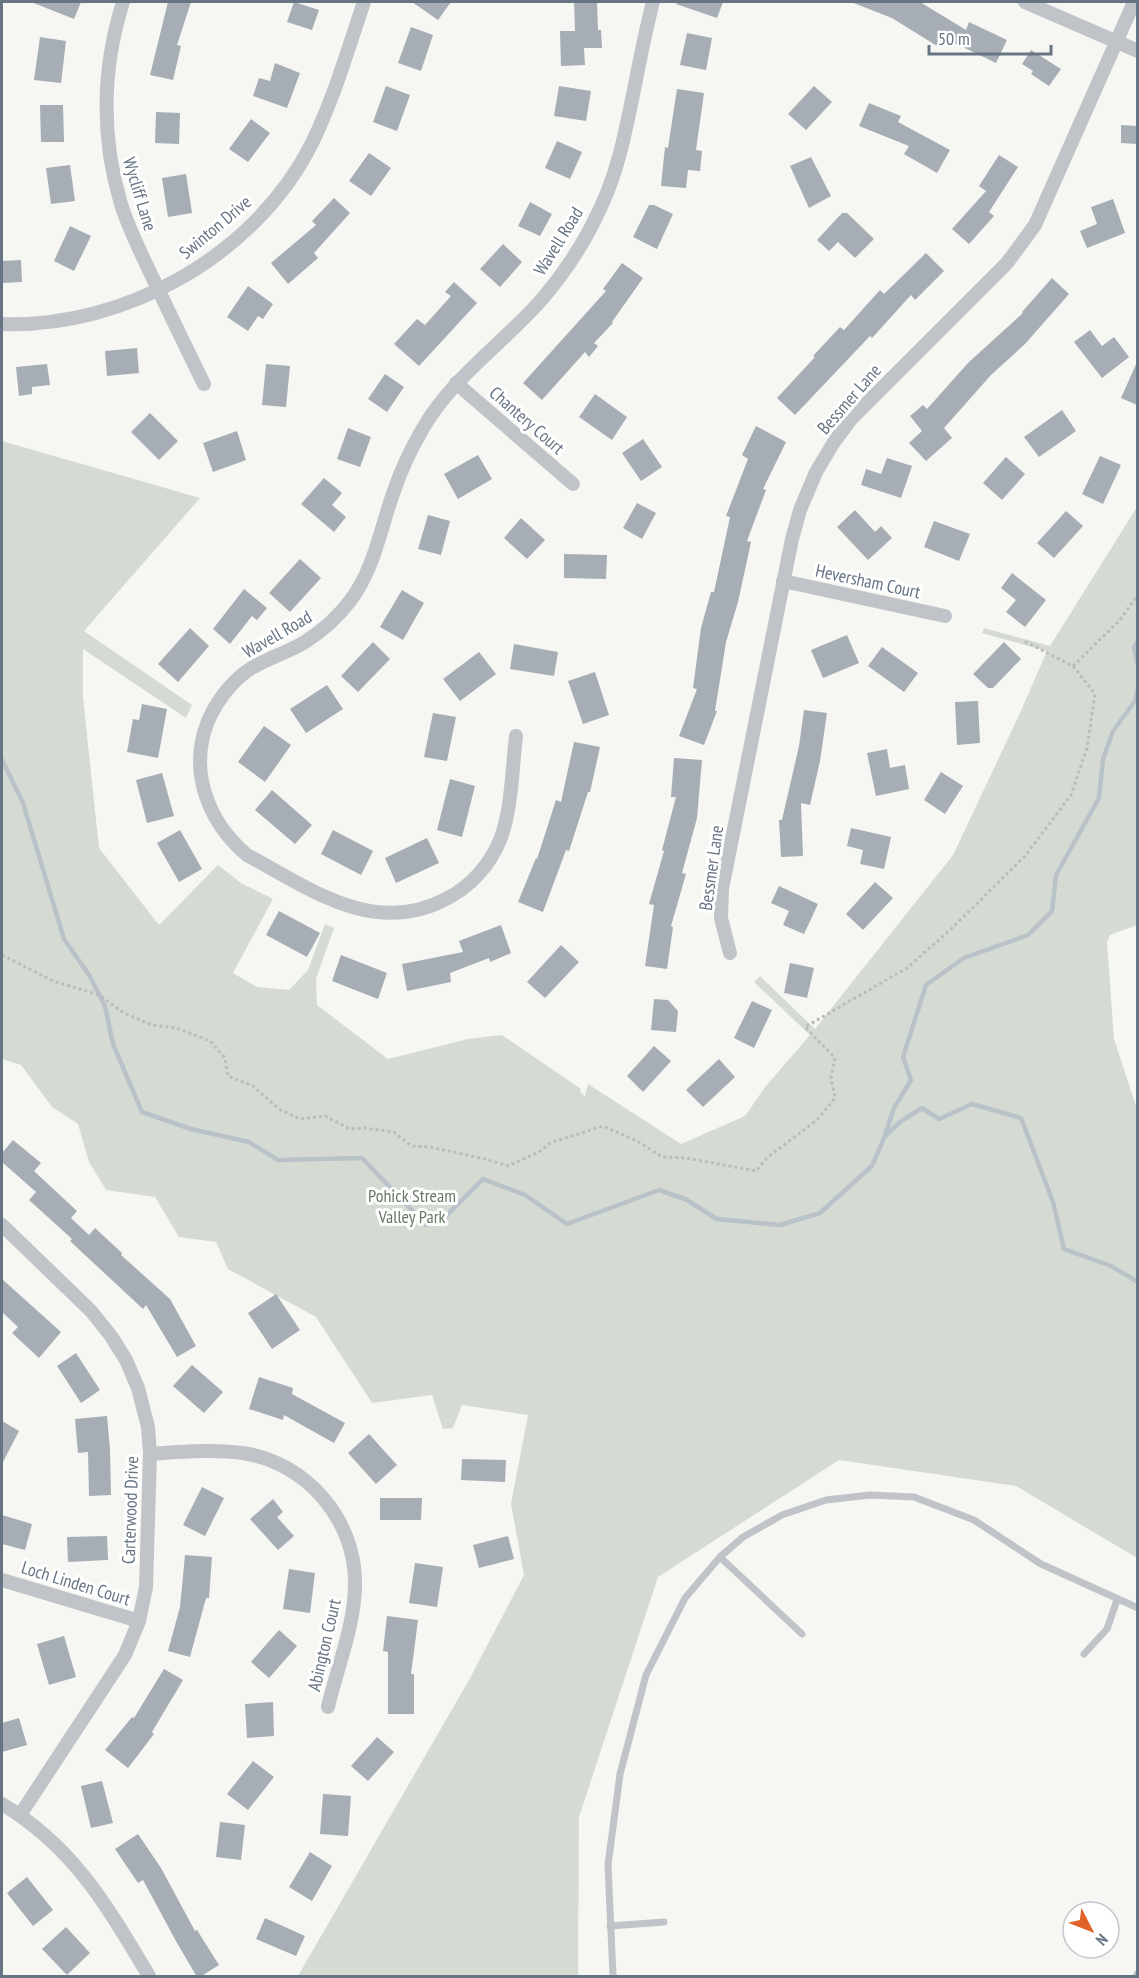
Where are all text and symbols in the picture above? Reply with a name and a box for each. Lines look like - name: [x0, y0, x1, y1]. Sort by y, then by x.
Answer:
- scale bar: [929, 18, 1050, 56]
- text: 50 m: [938, 27, 970, 50]
- street label: Wycliff Lane: [118, 154, 162, 234]
- street label: Swinton Drive: [174, 190, 256, 264]
- street label: Wavell Road: [528, 203, 588, 279]
- street label: Bessmer Lane: [812, 359, 886, 439]
- street label: Chantery Court: [485, 381, 569, 459]
- street label: Heversham Court: [814, 559, 923, 603]
- street label: Wavell Road: [238, 605, 316, 663]
- street label: Bessmer Lane: [694, 824, 728, 912]
- park label: Pohick Stream Valley Park: [368, 1184, 456, 1228]
- street label: Carterwood Drive: [117, 1456, 143, 1564]
- street label: Loch Linden Court: [19, 1556, 133, 1610]
- street label: Abington Court: [302, 1597, 346, 1693]
- north arrow: [1061, 1900, 1121, 1960]
- text: N: [1092, 1930, 1112, 1950]

